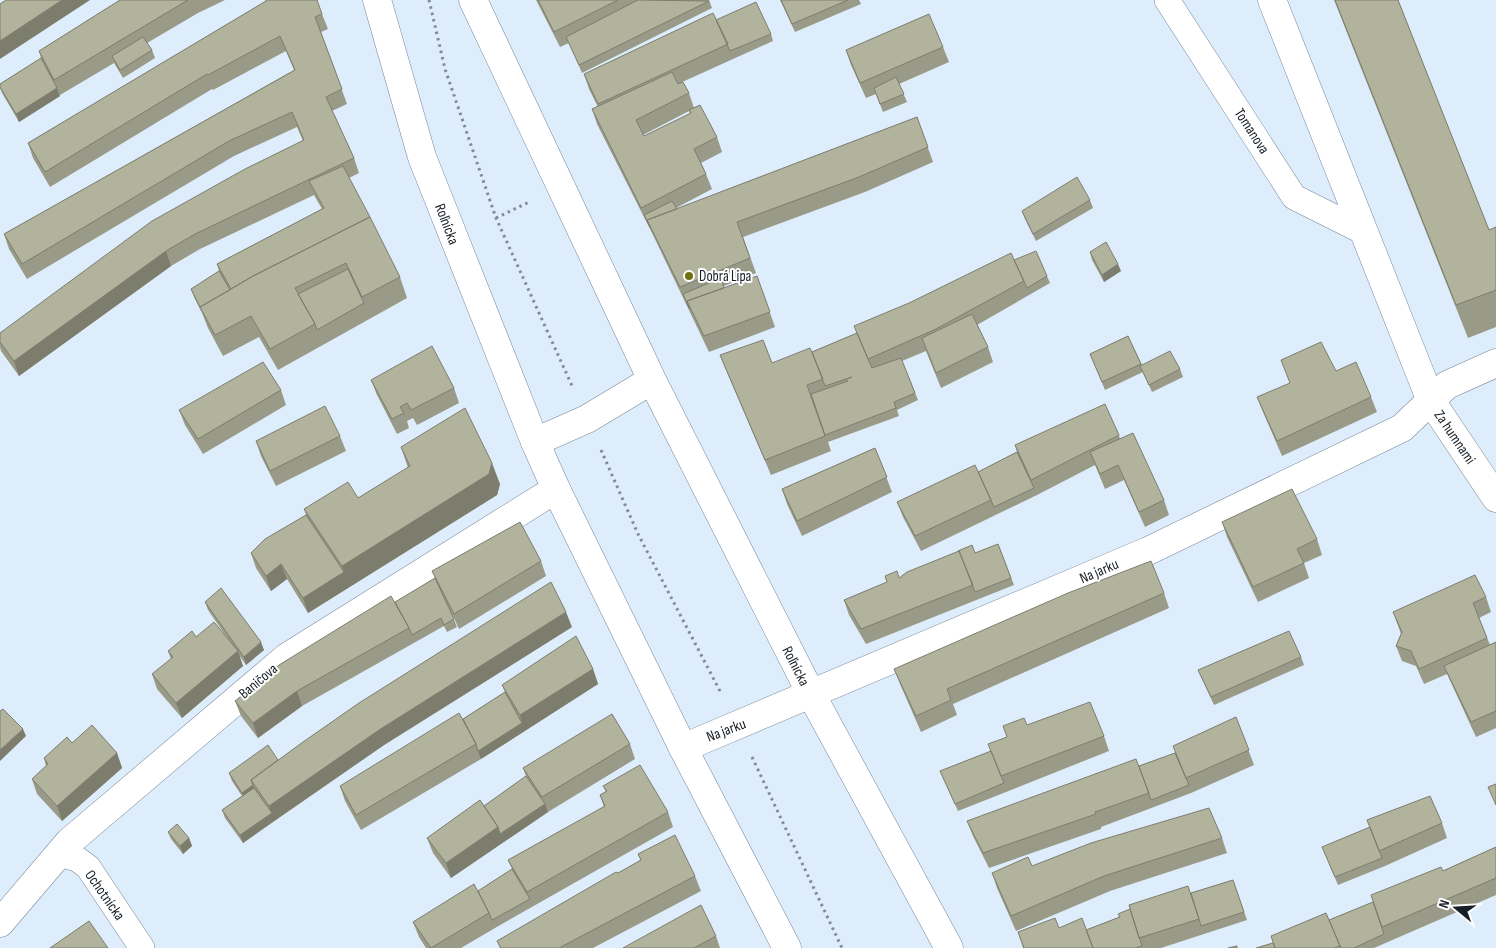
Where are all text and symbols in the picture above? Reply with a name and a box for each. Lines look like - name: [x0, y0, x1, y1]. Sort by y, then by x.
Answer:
- street label: Tomanova: [1230, 105, 1273, 158]
- street label: Roľnícka: [430, 201, 463, 248]
- place label: Dobrá Lipa: [699, 267, 752, 286]
- marker: Dobrá Lipa: [683, 270, 695, 282]
- street label: Za humnami: [1430, 407, 1480, 468]
- street label: Na jarku: [1077, 555, 1122, 588]
- street label: Roľnícka: [777, 643, 814, 690]
- street label: Baničova: [235, 659, 282, 703]
- street label: Na jarku: [704, 714, 749, 747]
- street label: Ochotnícka: [80, 866, 129, 924]
- north arrow: [1431, 883, 1481, 933]
- text: N: [1435, 898, 1453, 910]

